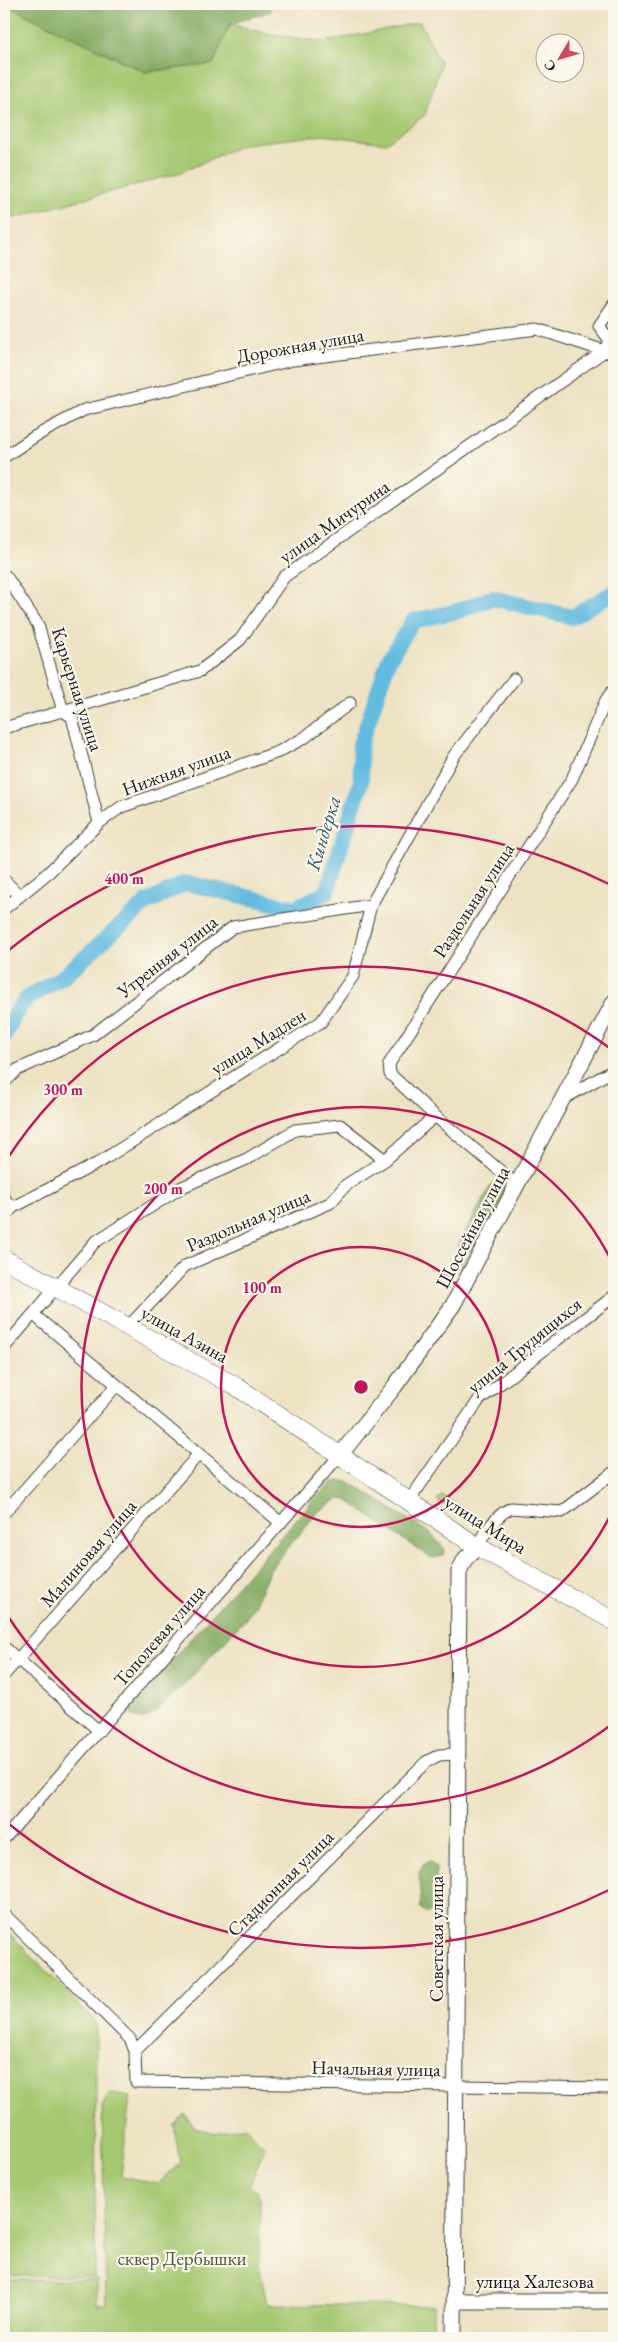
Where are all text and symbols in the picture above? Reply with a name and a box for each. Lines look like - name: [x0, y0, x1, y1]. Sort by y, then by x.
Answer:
- north arrow: [536, 32, 586, 82]
- text: С: [540, 56, 560, 75]
- street label: Дорожная улица: [234, 322, 366, 369]
- street label: улица Мичурина: [274, 474, 395, 569]
- street label: Карьерная улица: [46, 624, 109, 755]
- street label: Нижняя улица: [118, 739, 234, 802]
- water label: Киндерка: [299, 793, 347, 874]
- street label: Раздольная улица: [427, 838, 520, 962]
- text: 400 m: [104, 869, 144, 888]
- street label: Утренняя улица: [111, 909, 223, 1004]
- street label: улица Мадлен: [206, 1002, 311, 1081]
- text: 300 m: [43, 1080, 83, 1099]
- street label: Шоссейная улица: [430, 1161, 515, 1293]
- text: 200 m: [143, 1179, 183, 1198]
- street label: Раздольная улица: [182, 1183, 314, 1258]
- text: 100 m: [242, 1278, 282, 1297]
- street label: улица Трудящихся: [462, 1291, 587, 1399]
- street label: улица Азина: [137, 1300, 233, 1369]
- centre of rings: [352, 1378, 370, 1396]
- street label: улица Мира: [440, 1489, 532, 1560]
- street label: Малиновая улица: [35, 1494, 142, 1613]
- street label: Тополевая улица: [108, 1579, 211, 1692]
- street label: Стадионная улица: [222, 1824, 339, 1942]
- street label: Советская улица: [424, 1875, 449, 2002]
- street label: Начальная улица: [311, 2055, 441, 2082]
- park label: сквер Дербышки: [117, 2246, 247, 2271]
- street label: улица Халезова: [476, 2269, 594, 2294]

